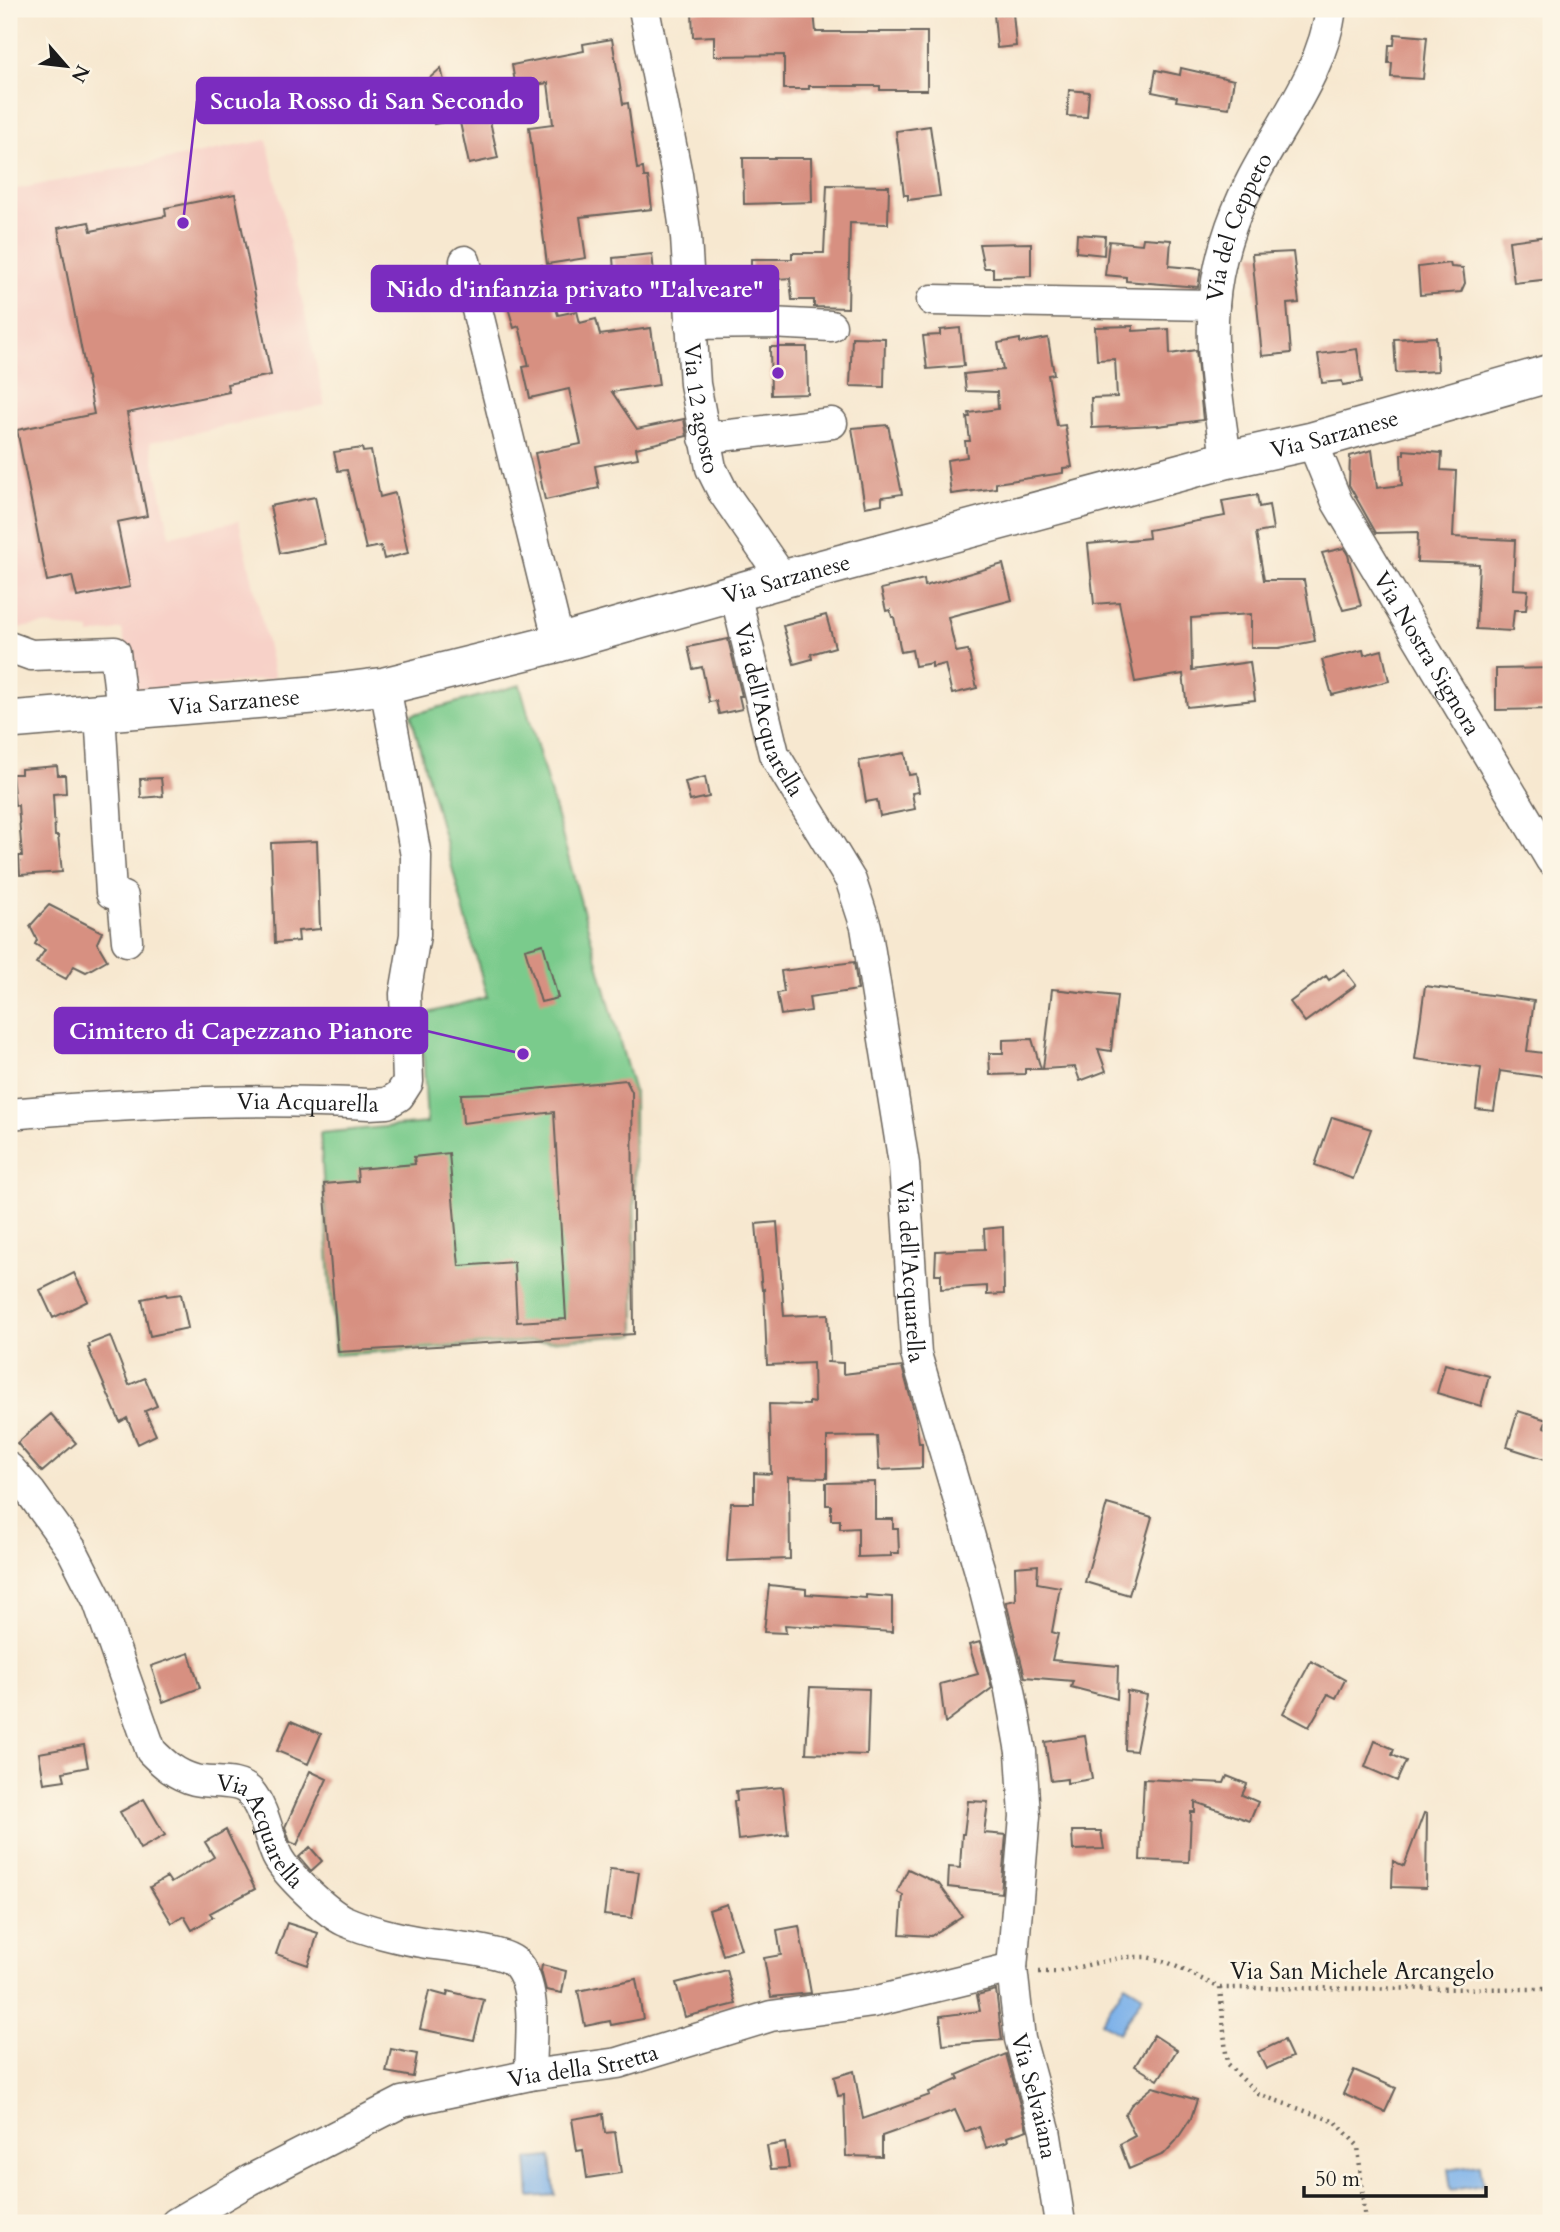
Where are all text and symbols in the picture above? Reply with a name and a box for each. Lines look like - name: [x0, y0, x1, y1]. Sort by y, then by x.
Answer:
- north arrow: [32, 32, 102, 102]
- text: N: [65, 60, 95, 87]
- callout: Scuola Rosso di San Secondo: [197, 78, 538, 123]
- text: Scuola Rosso di San Secondo: [210, 85, 524, 118]
- street label: Via del Ceppeto: [1199, 147, 1279, 303]
- callout: Nido d'infanzia privato "L'alveare": [372, 266, 778, 311]
- text: Nido d'infanzia privato "L'alveare": [386, 273, 764, 306]
- street label: Via 12 agosto: [677, 342, 727, 476]
- street label: Via Sarzanese: [1268, 402, 1402, 466]
- street label: Via Sarzanese: [719, 547, 854, 612]
- street label: Via Nostra Signora: [1366, 566, 1488, 741]
- street label: Via dell'Acquarella: [727, 620, 811, 803]
- street label: Via Sarzanese: [168, 681, 301, 723]
- callout: Cimitero di Capezzano Pianore: [55, 1008, 427, 1053]
- text: Cimitero di Capezzano Pianore: [69, 1015, 413, 1048]
- street label: Via Acquarella: [237, 1086, 379, 1120]
- street label: Via dell'Acquarella: [889, 1180, 933, 1366]
- street label: Via Acquarella: [215, 1767, 311, 1895]
- street label: Via San Michele Arcangelo: [1230, 1956, 1494, 1987]
- street label: Via Selvaiana: [1003, 2030, 1064, 2161]
- street label: Via della Stretta: [505, 2037, 662, 2095]
- scale bar: [1304, 2155, 1486, 2199]
- text: 50 m: [1315, 2165, 1360, 2194]

